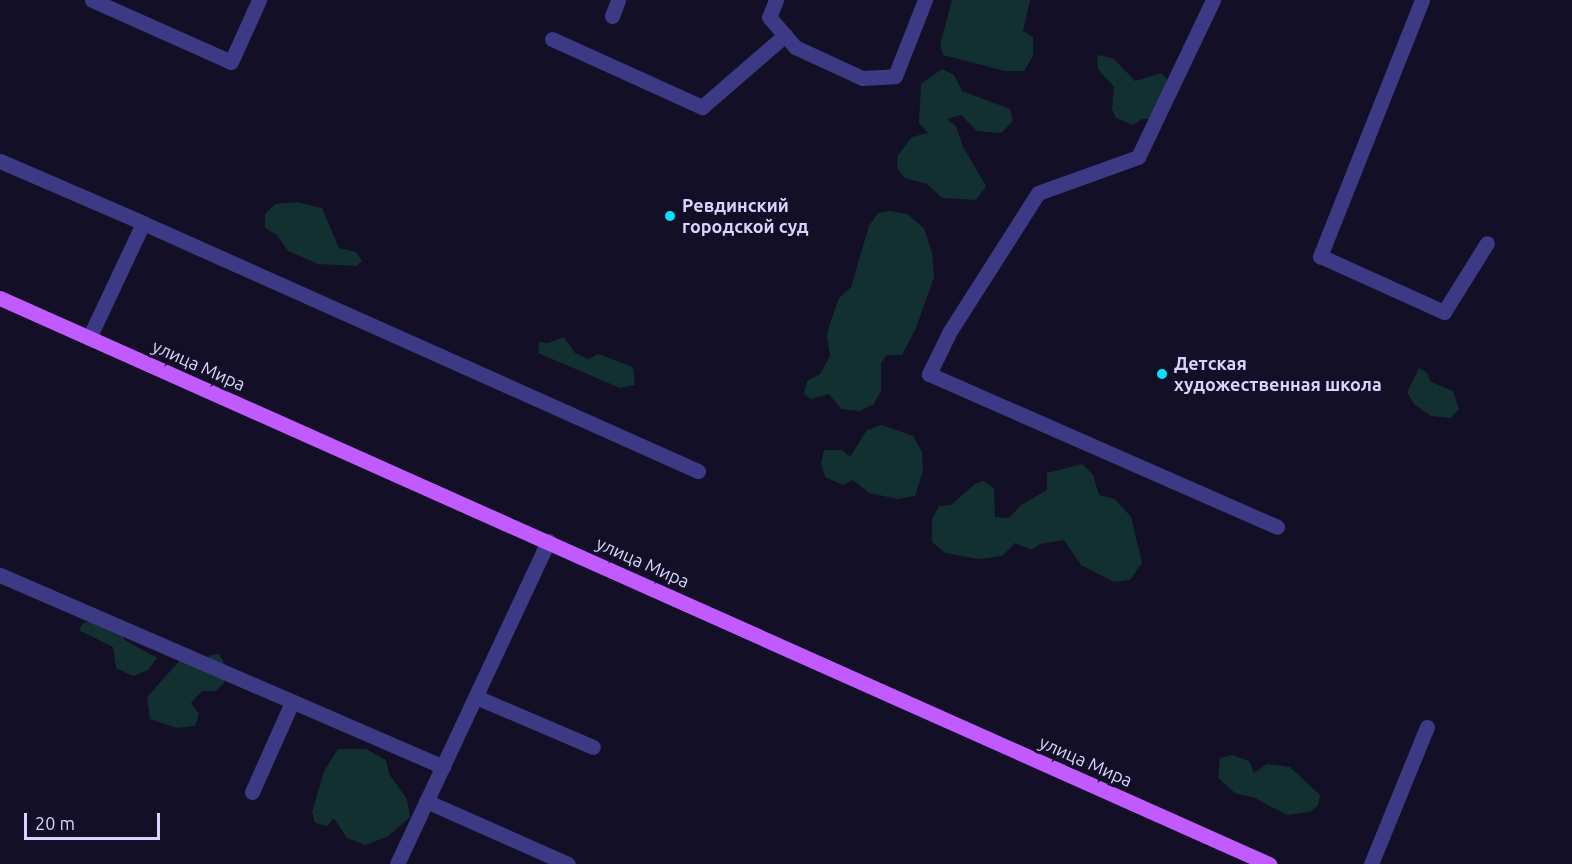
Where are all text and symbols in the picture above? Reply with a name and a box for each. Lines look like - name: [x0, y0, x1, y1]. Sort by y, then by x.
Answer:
- place label: Ревдинский городской суд: [682, 195, 809, 238]
- marker: Ревдинский городской суд: [663, 209, 677, 223]
- street label: улица Мира: [149, 335, 249, 395]
- place label: Детская художественная школа: [1174, 353, 1382, 395]
- marker: Детская художественная школа: [1155, 367, 1169, 381]
- street label: улица Мира: [593, 532, 693, 592]
- street label: улица Мира: [1036, 731, 1136, 791]
- scale bar: [27, 801, 164, 839]
- text: 20 m: [35, 813, 75, 833]

